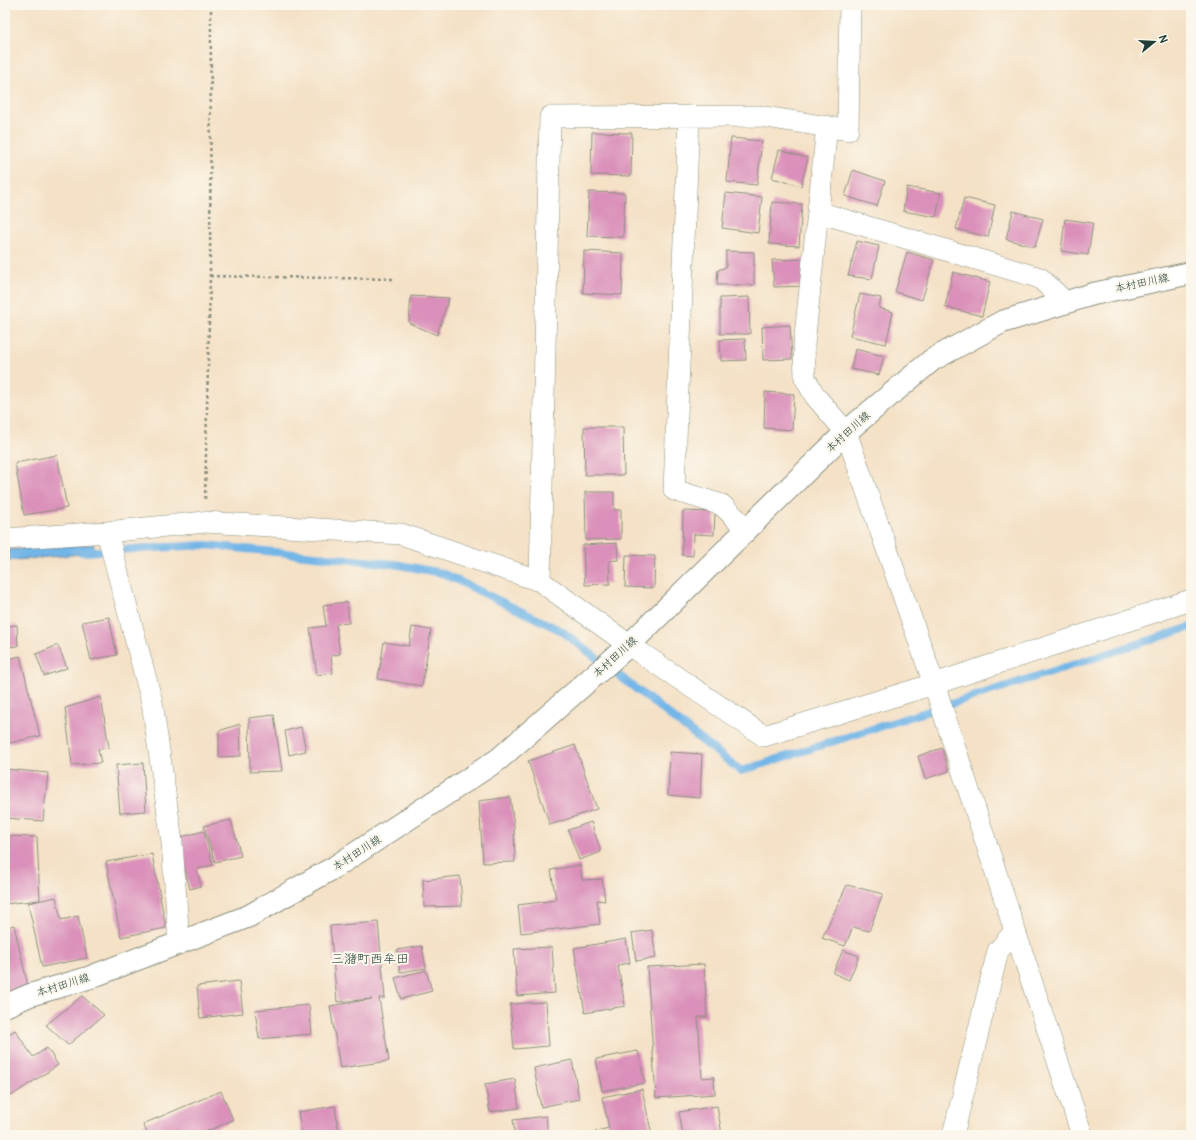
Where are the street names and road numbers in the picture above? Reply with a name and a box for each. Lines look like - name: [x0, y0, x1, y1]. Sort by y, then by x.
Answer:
- street label: 本村田川線: [1114, 271, 1170, 295]
- street label: 本村田川線: [823, 409, 873, 455]
- street label: 本村田川線: [590, 634, 640, 680]
- street label: 本村田川線: [330, 833, 384, 873]
- street label: 本村田川線: [35, 971, 91, 999]

